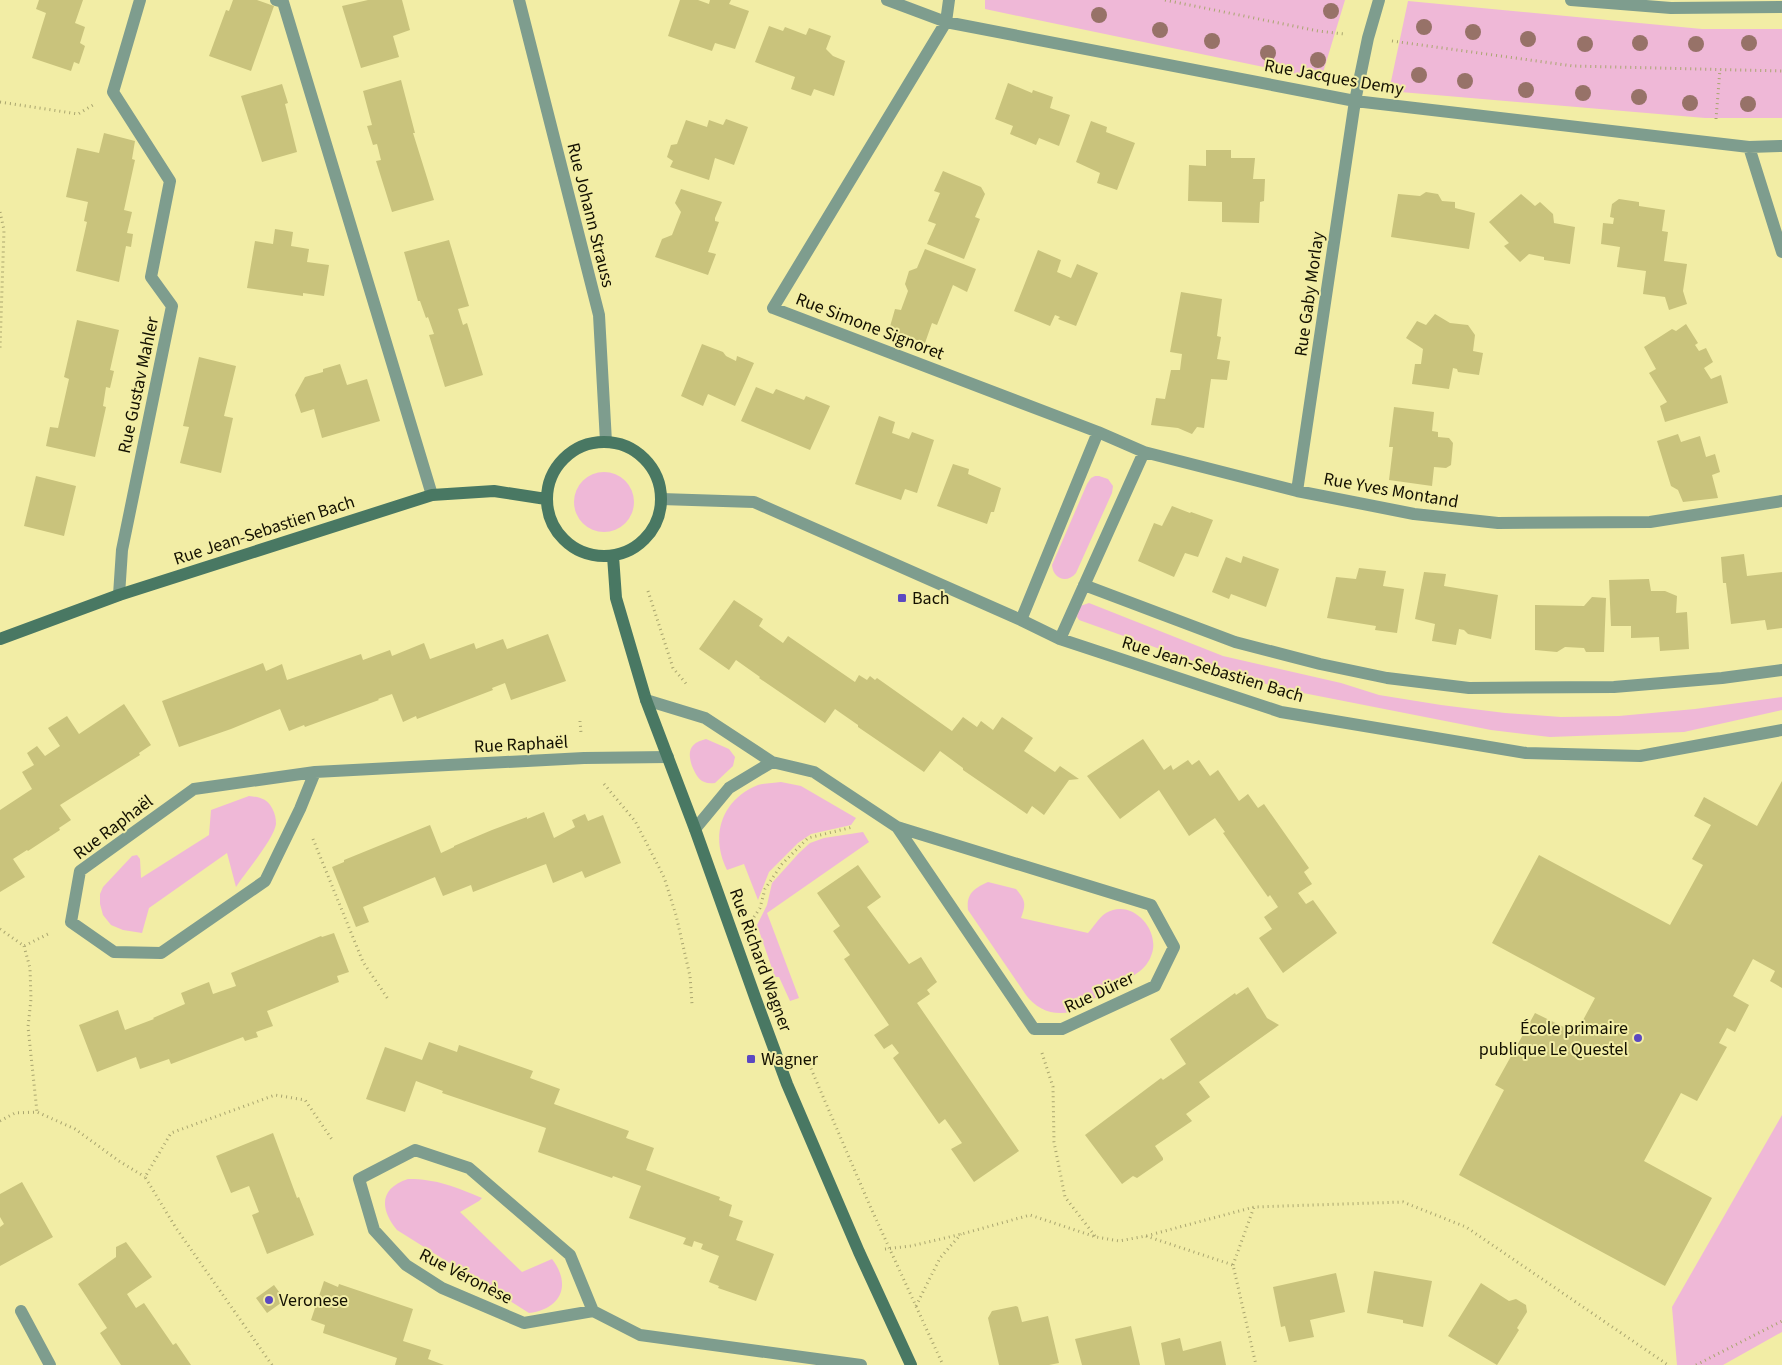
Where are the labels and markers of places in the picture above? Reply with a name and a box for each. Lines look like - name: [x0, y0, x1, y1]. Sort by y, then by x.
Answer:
- place label: Bach: [912, 586, 950, 611]
- marker: Bach: [896, 592, 908, 604]
- place label: École primaire publique Le Questel: [1479, 1016, 1628, 1062]
- marker: École primaire publique Le Questel: [1632, 1032, 1644, 1044]
- place label: Wagner: [761, 1047, 819, 1072]
- marker: Wagner: [745, 1053, 757, 1065]
- place label: Veronese: [279, 1288, 348, 1313]
- marker: Veronese: [263, 1294, 275, 1306]

